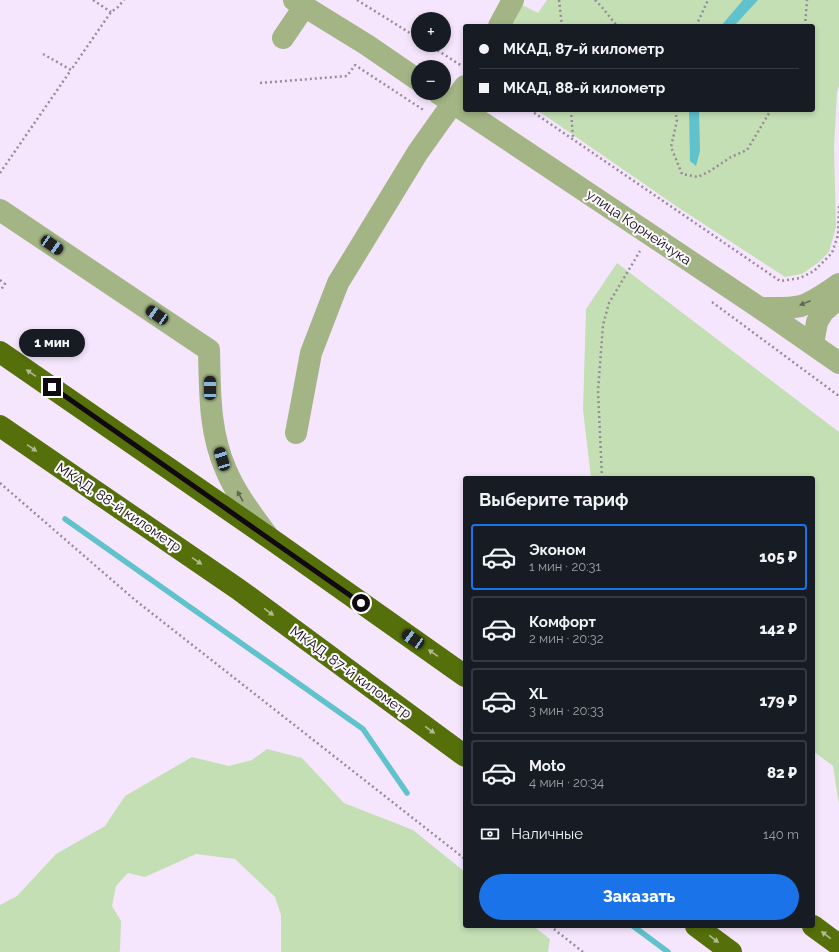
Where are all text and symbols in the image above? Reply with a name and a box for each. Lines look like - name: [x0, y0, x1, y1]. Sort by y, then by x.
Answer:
- map controls: [411, 12, 451, 100]
- button: +: [411, 12, 451, 52]
- text: МКАД, 87-й километр: [503, 40, 664, 58]
- button: −: [411, 60, 451, 100]
- text: МКАД, 88-й километр: [503, 79, 665, 97]
- street label: улица Корнейчука: [584, 186, 694, 268]
- car: [39, 233, 65, 257]
- one-way arrow: [799, 301, 811, 307]
- car: [144, 303, 170, 327]
- callout: 1 мин: [19, 329, 85, 357]
- text: 1 мин: [34, 335, 70, 350]
- one-way arrow: [26, 369, 37, 377]
- car: [204, 376, 216, 400]
- route end: [43, 378, 61, 396]
- one-way arrow: [27, 444, 37, 452]
- car: [213, 446, 231, 472]
- street label: МКАД, 88-й километр: [53, 459, 185, 555]
- text: Выберите тариф: [479, 489, 629, 510]
- one-way arrow: [236, 490, 243, 502]
- icon: car: [481, 539, 517, 575]
- text: Эконом: [529, 541, 586, 559]
- text: 105 ₽: [759, 548, 797, 566]
- one-way arrow: [192, 557, 202, 565]
- text: 1 мин · 20:31: [529, 559, 601, 574]
- route start: [352, 594, 370, 612]
- one-way arrow: [264, 608, 274, 616]
- icon: car: [481, 611, 517, 647]
- text: Комфорт: [529, 613, 596, 631]
- text: 142 ₽: [760, 620, 797, 638]
- street label: МКАД, 87-й километр: [287, 623, 415, 722]
- car: [400, 627, 426, 651]
- text: 2 мин · 20:32: [529, 631, 603, 646]
- one-way arrow: [428, 649, 438, 657]
- icon: car: [481, 683, 517, 719]
- text: XL: [529, 685, 547, 703]
- text: 179 ₽: [759, 692, 797, 710]
- text: 3 мин · 20:33: [529, 703, 604, 718]
- one-way arrow: [425, 726, 436, 734]
- icon: car: [481, 755, 517, 791]
- text: Moto: [529, 757, 566, 775]
- text: 82 ₽: [767, 764, 797, 782]
- text: 4 мин · 20:34: [529, 775, 604, 790]
- icon: cash: [479, 823, 501, 845]
- text: Наличные: [511, 825, 583, 843]
- text: 140 m: [763, 827, 799, 842]
- button: Заказать: [479, 874, 799, 920]
- one-way arrow: [821, 931, 831, 939]
- one-way arrow: [708, 935, 719, 943]

